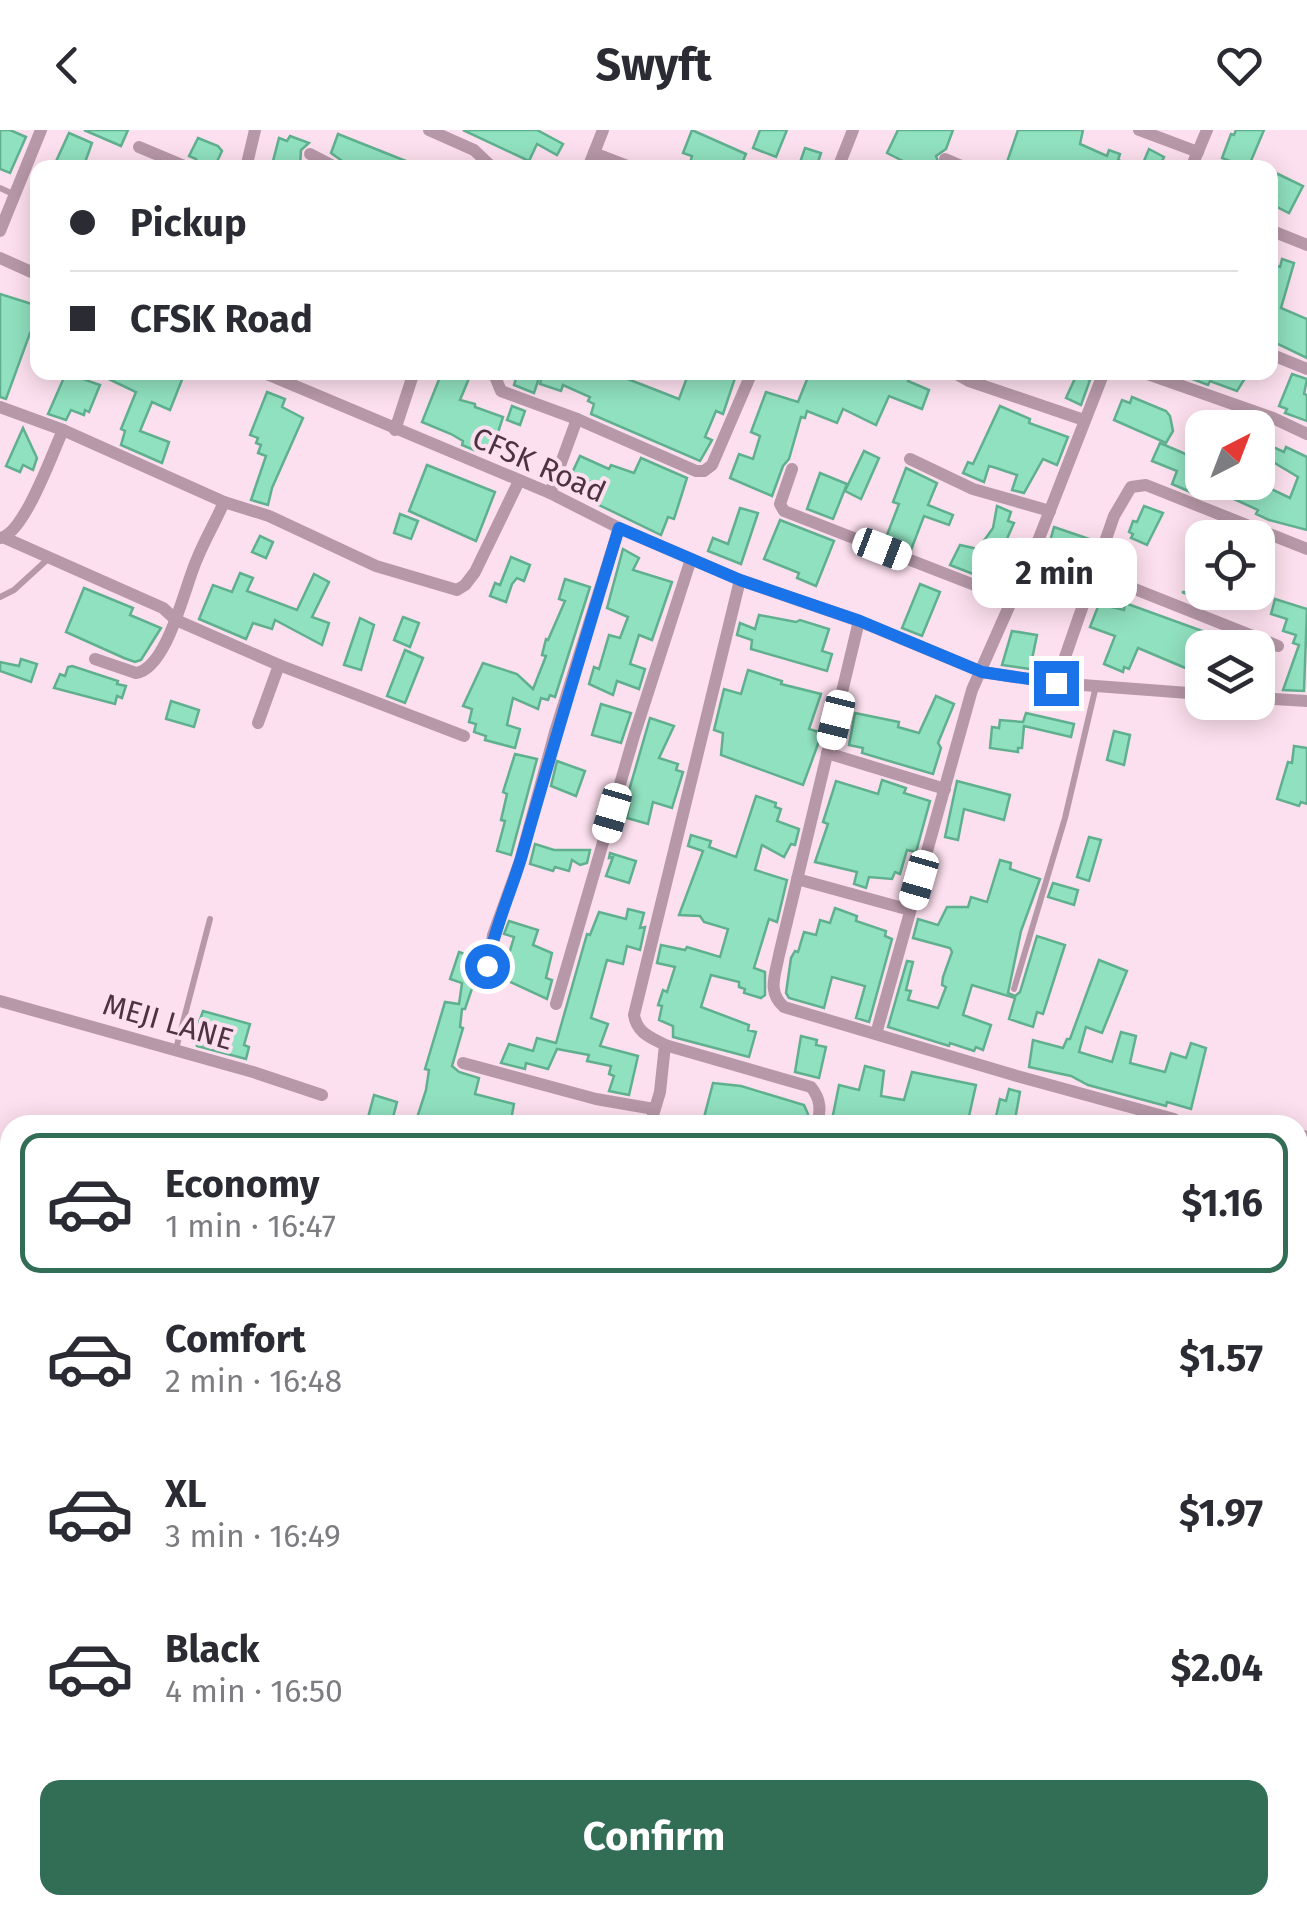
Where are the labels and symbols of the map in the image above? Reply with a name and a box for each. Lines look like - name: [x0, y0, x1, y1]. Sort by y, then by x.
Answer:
- north arrow: [1185, 410, 1275, 500]
- street label: CFSK Road: [467, 420, 611, 510]
- car: [849, 524, 915, 574]
- callout: 2 min: [974, 538, 1138, 608]
- route end: [1034, 661, 1079, 706]
- car: [814, 687, 858, 753]
- car: [589, 780, 635, 846]
- car: [896, 847, 942, 913]
- route start: [465, 944, 510, 989]
- street label: MEJI LANE: [99, 986, 237, 1058]

